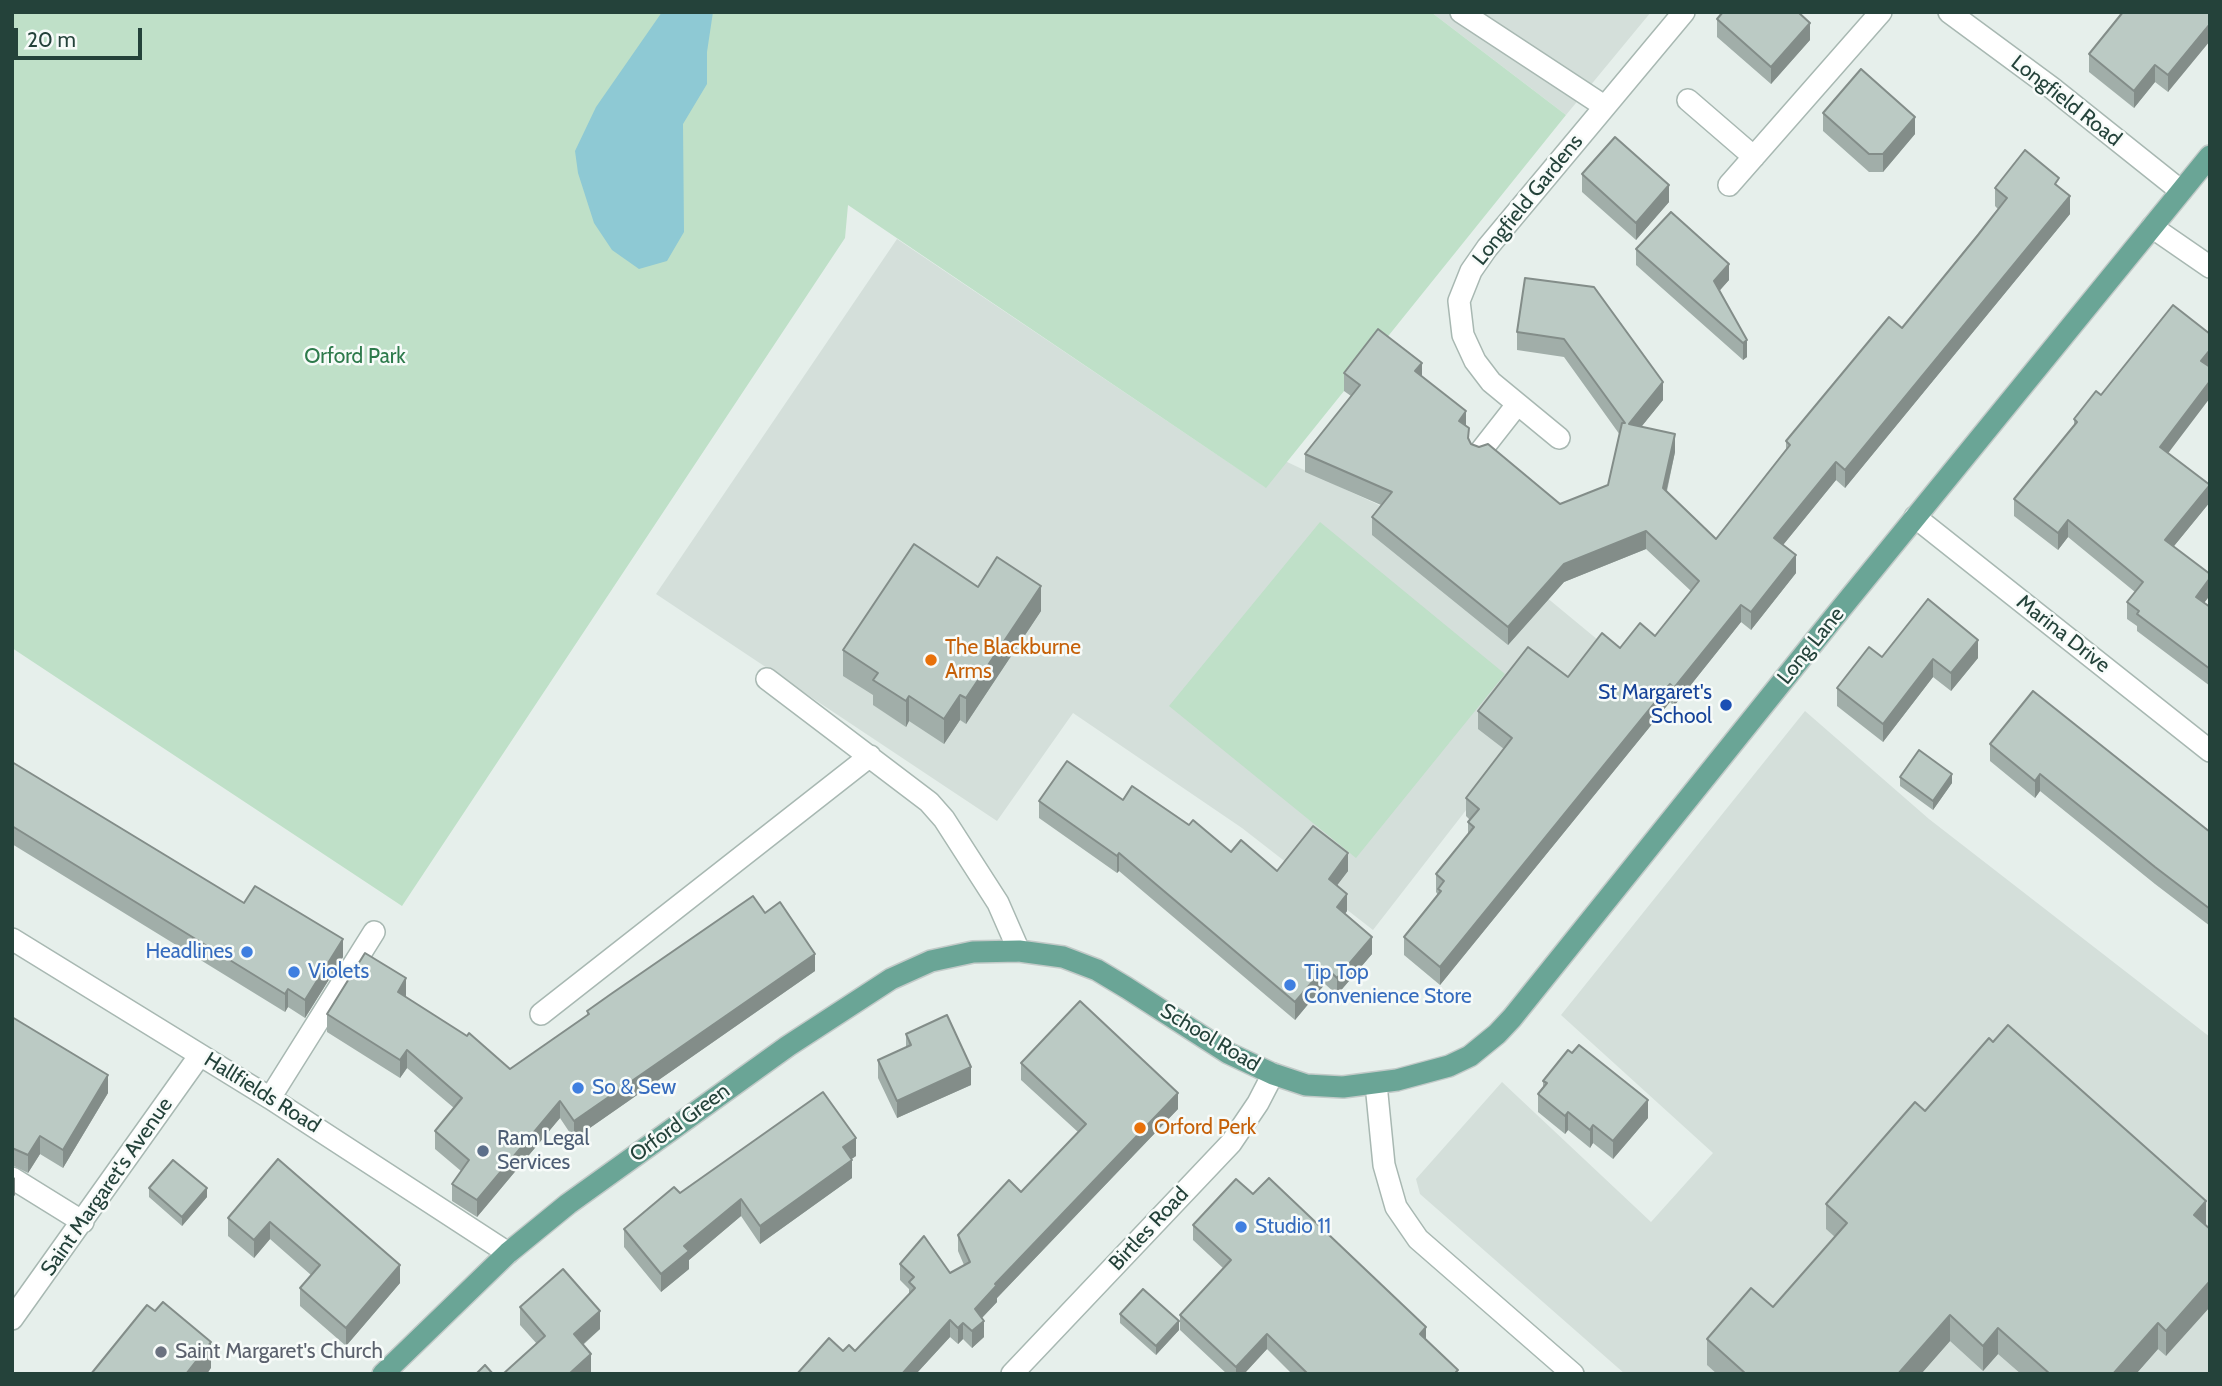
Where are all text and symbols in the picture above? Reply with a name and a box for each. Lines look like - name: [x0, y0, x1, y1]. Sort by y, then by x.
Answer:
- scale bar: [18, 14, 145, 58]
- text: 20 m: [27, 27, 76, 52]
- street label: Longfield Road: [2006, 50, 2126, 152]
- street label: Longfield Gardens: [1468, 130, 1588, 270]
- park label: Orford Park: [304, 344, 406, 370]
- street label: Marina Drive: [2011, 590, 2115, 678]
- street label: Long Lane: [1772, 602, 1850, 690]
- place label: The Blackburne Arms: [945, 635, 1081, 685]
- marker: The Blackburne Arms: [923, 652, 939, 668]
- place label: St Margaret's School: [1598, 680, 1712, 730]
- marker: St Margaret's School: [1718, 697, 1734, 713]
- place label: Headlines: [145, 939, 233, 965]
- marker: Headlines: [239, 944, 255, 960]
- place label: Violets: [308, 959, 369, 985]
- place label: Tip Top Convenience Store: [1304, 960, 1472, 1010]
- marker: Violets: [286, 964, 302, 980]
- marker: Tip Top Convenience Store: [1282, 977, 1298, 993]
- street label: School Road: [1156, 998, 1264, 1078]
- street label: Hallfields Road: [199, 1047, 325, 1139]
- place label: So & Sew: [592, 1075, 676, 1101]
- street label: Orford Green: [625, 1078, 735, 1168]
- marker: So & Sew: [570, 1080, 586, 1096]
- street label: Saint Margaret's Avenue: [36, 1093, 178, 1281]
- place label: Orford Perk: [1154, 1115, 1256, 1141]
- marker: Orford Perk: [1132, 1120, 1148, 1136]
- place label: Ram Legal Services: [497, 1126, 589, 1176]
- marker: Ram Legal Services: [475, 1143, 491, 1159]
- street label: Birtles Road: [1104, 1182, 1194, 1276]
- place label: Studio 11: [1255, 1214, 1331, 1240]
- marker: Studio 11: [1233, 1219, 1249, 1235]
- place label: Saint Margaret's Church: [175, 1339, 383, 1365]
- marker: Saint Margaret's Church: [153, 1344, 169, 1360]

